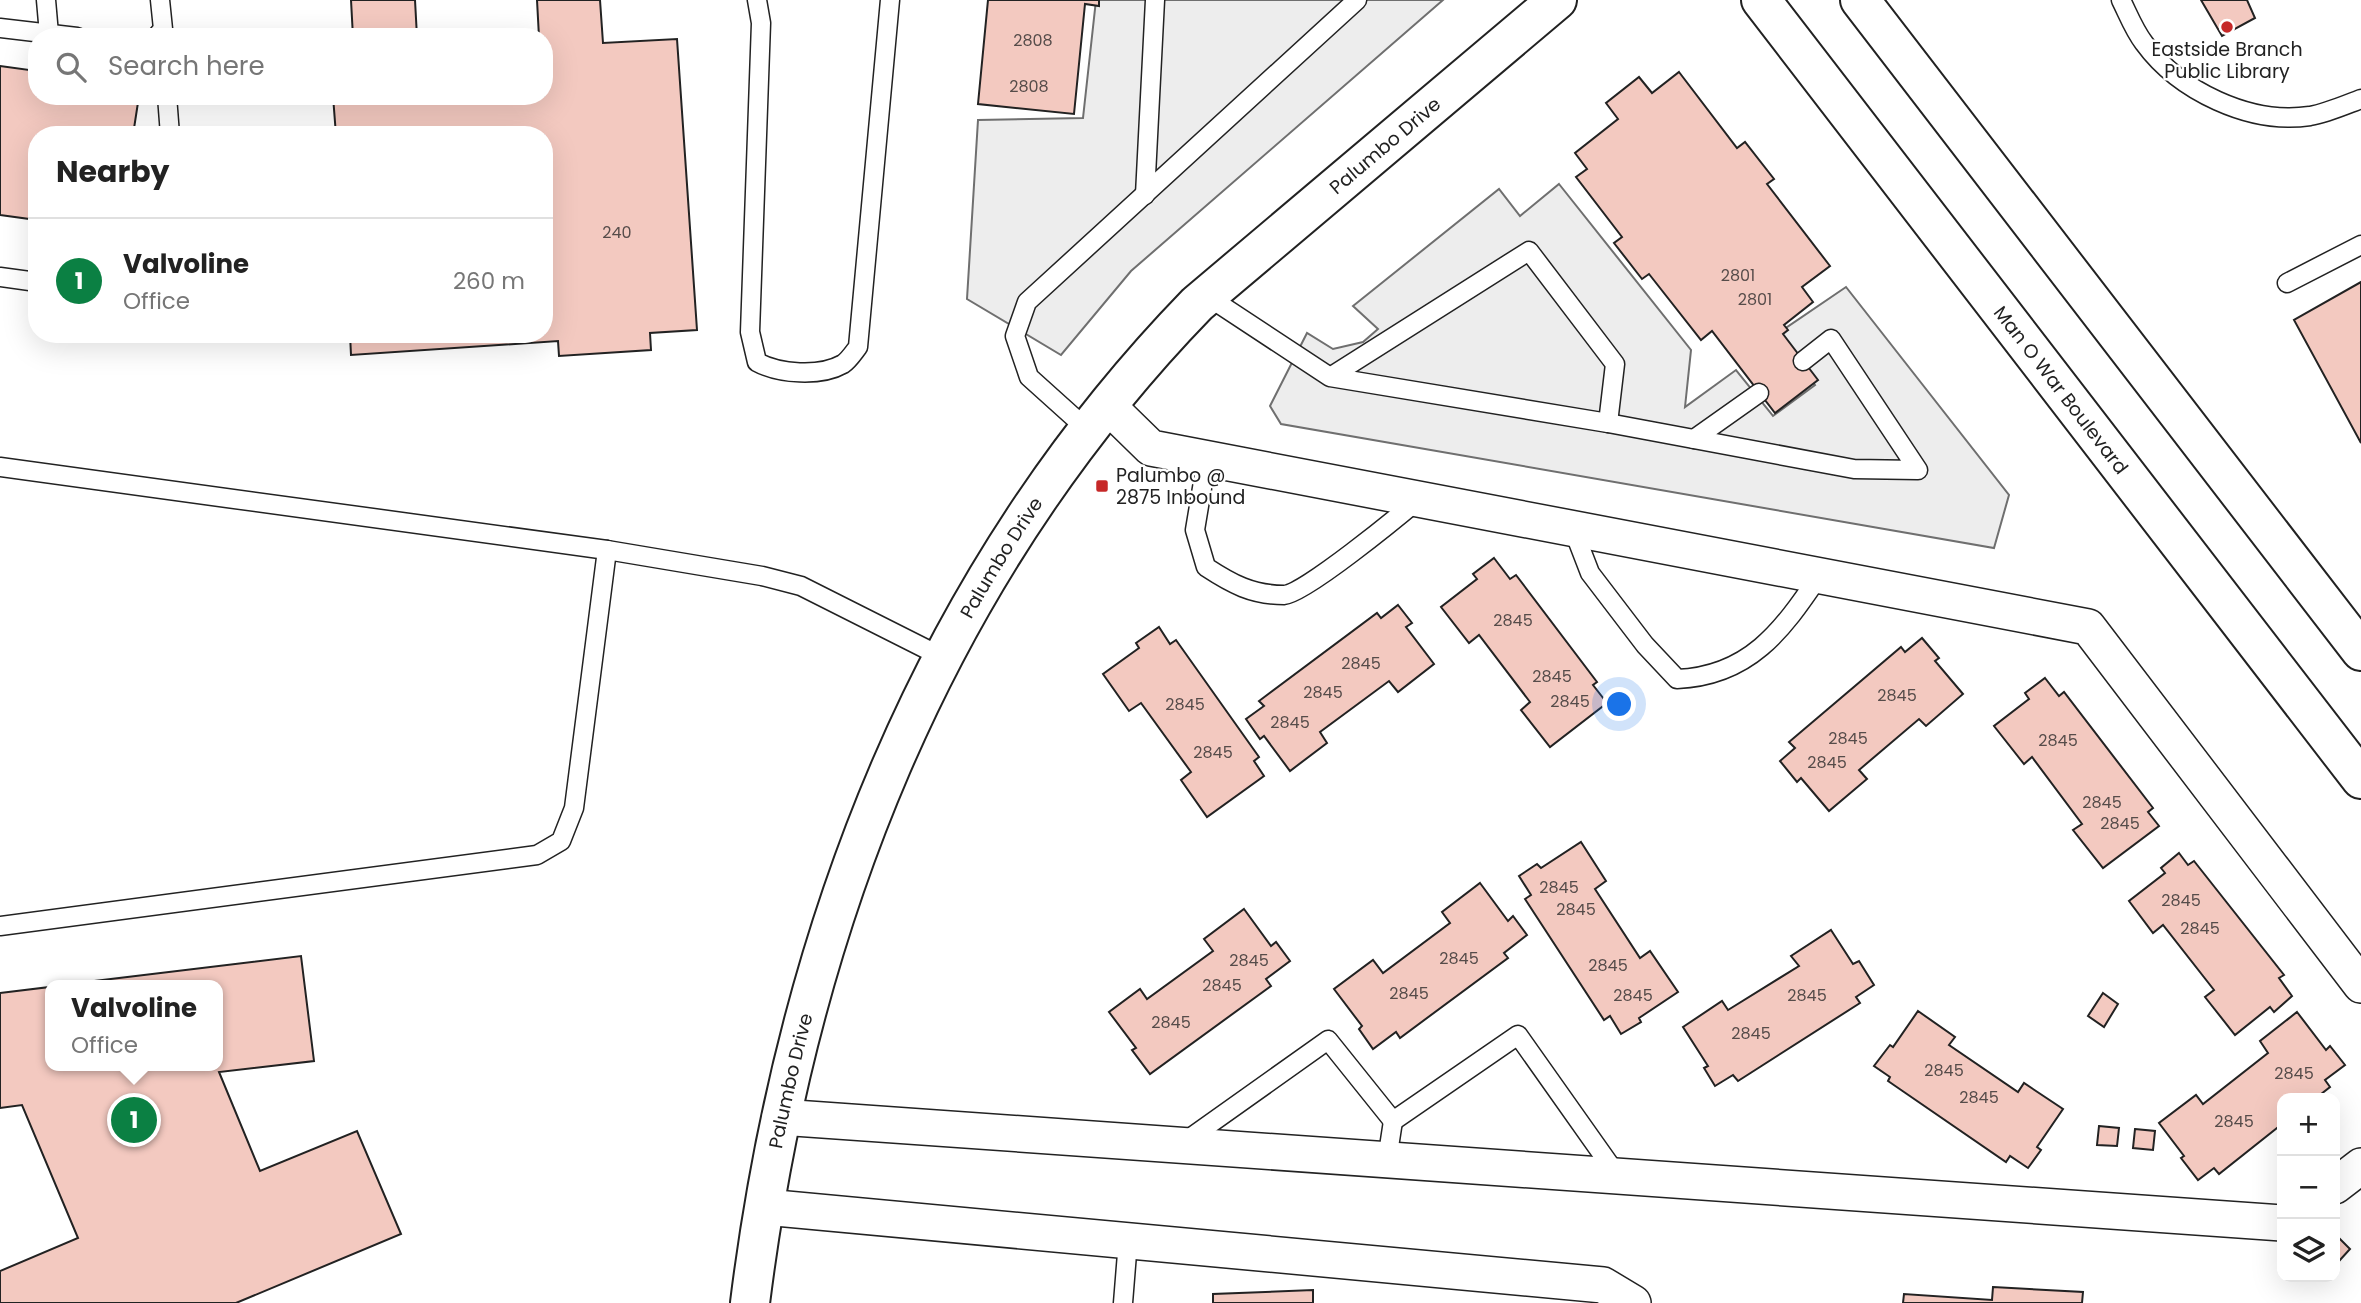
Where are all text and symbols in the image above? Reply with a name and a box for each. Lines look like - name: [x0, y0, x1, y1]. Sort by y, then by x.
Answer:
- marker: Eastside Branch Public Library: [2219, 19, 2235, 35]
- search box: [28, 28, 553, 105]
- house number: 2808: [1013, 29, 1053, 52]
- place label: Eastside Branch Public Library: [2151, 36, 2303, 85]
- icon: search: [52, 48, 90, 86]
- text: Search here: [108, 48, 265, 84]
- house number: 2808: [1009, 75, 1049, 98]
- street label: Palumbo Drive: [1324, 91, 1447, 201]
- text: Nearby: [56, 150, 170, 193]
- house number: 240: [602, 221, 632, 244]
- text: Valvoline: [123, 246, 249, 282]
- house number: 2801: [1721, 264, 1755, 287]
- text: 1: [75, 265, 83, 297]
- text: 260 m: [453, 265, 525, 297]
- text: Office: [123, 285, 190, 317]
- house number: 2801: [1738, 288, 1772, 311]
- street label: Man O War Boulevard: [1987, 300, 2134, 480]
- place label: Palumbo @ 2875 Inbound: [1116, 462, 1245, 511]
- marker: Palumbo @ 2875 Inbound: [1094, 478, 1110, 494]
- street label: Palumbo Drive: [954, 492, 1049, 623]
- house number: 2845: [1493, 609, 1533, 632]
- house number: 2845: [1341, 652, 1381, 675]
- house number: 2845: [1532, 665, 1572, 688]
- house number: 2845: [1303, 681, 1343, 704]
- house number: 2845: [1877, 684, 1917, 707]
- your location: [1602, 687, 1636, 721]
- house number: 2845: [1550, 690, 1590, 713]
- house number: 2845: [1165, 693, 1205, 716]
- house number: 2845: [1270, 711, 1310, 734]
- house number: 2845: [1828, 727, 1868, 750]
- house number: 2845: [2038, 729, 2078, 752]
- house number: 2845: [1193, 741, 1233, 764]
- house number: 2845: [1807, 751, 1847, 774]
- house number: 2845: [2082, 791, 2122, 814]
- house number: 2845: [2100, 812, 2140, 835]
- house number: 2845: [1539, 876, 1579, 899]
- house number: 2845: [2161, 889, 2201, 912]
- house number: 2845: [1556, 898, 1596, 921]
- house number: 2845: [2180, 917, 2220, 940]
- house number: 2845: [1439, 947, 1479, 970]
- house number: 2845: [1229, 949, 1269, 972]
- house number: 2845: [1588, 954, 1628, 977]
- house number: 2845: [1202, 974, 1242, 997]
- popup: [45, 980, 223, 1071]
- house number: 2845: [1389, 982, 1429, 1005]
- house number: 2845: [1613, 984, 1653, 1007]
- house number: 2845: [1787, 984, 1827, 1007]
- text: Valvoline: [71, 990, 197, 1026]
- street label: Palumbo Drive: [762, 1010, 820, 1151]
- house number: 2845: [1151, 1011, 1191, 1034]
- house number: 2845: [1731, 1022, 1771, 1045]
- text: Office: [71, 1029, 138, 1061]
- house number: 2845: [1924, 1059, 1964, 1082]
- house number: 2845: [2274, 1062, 2314, 1085]
- house number: 2845: [1959, 1086, 1999, 1109]
- map controls: [2277, 1093, 2340, 1282]
- button: +: [2277, 1093, 2340, 1156]
- pin: 1: [111, 1094, 157, 1146]
- house number: 2845: [2214, 1110, 2254, 1133]
- button: −: [2277, 1156, 2340, 1219]
- button: layers: [2277, 1219, 2340, 1282]

